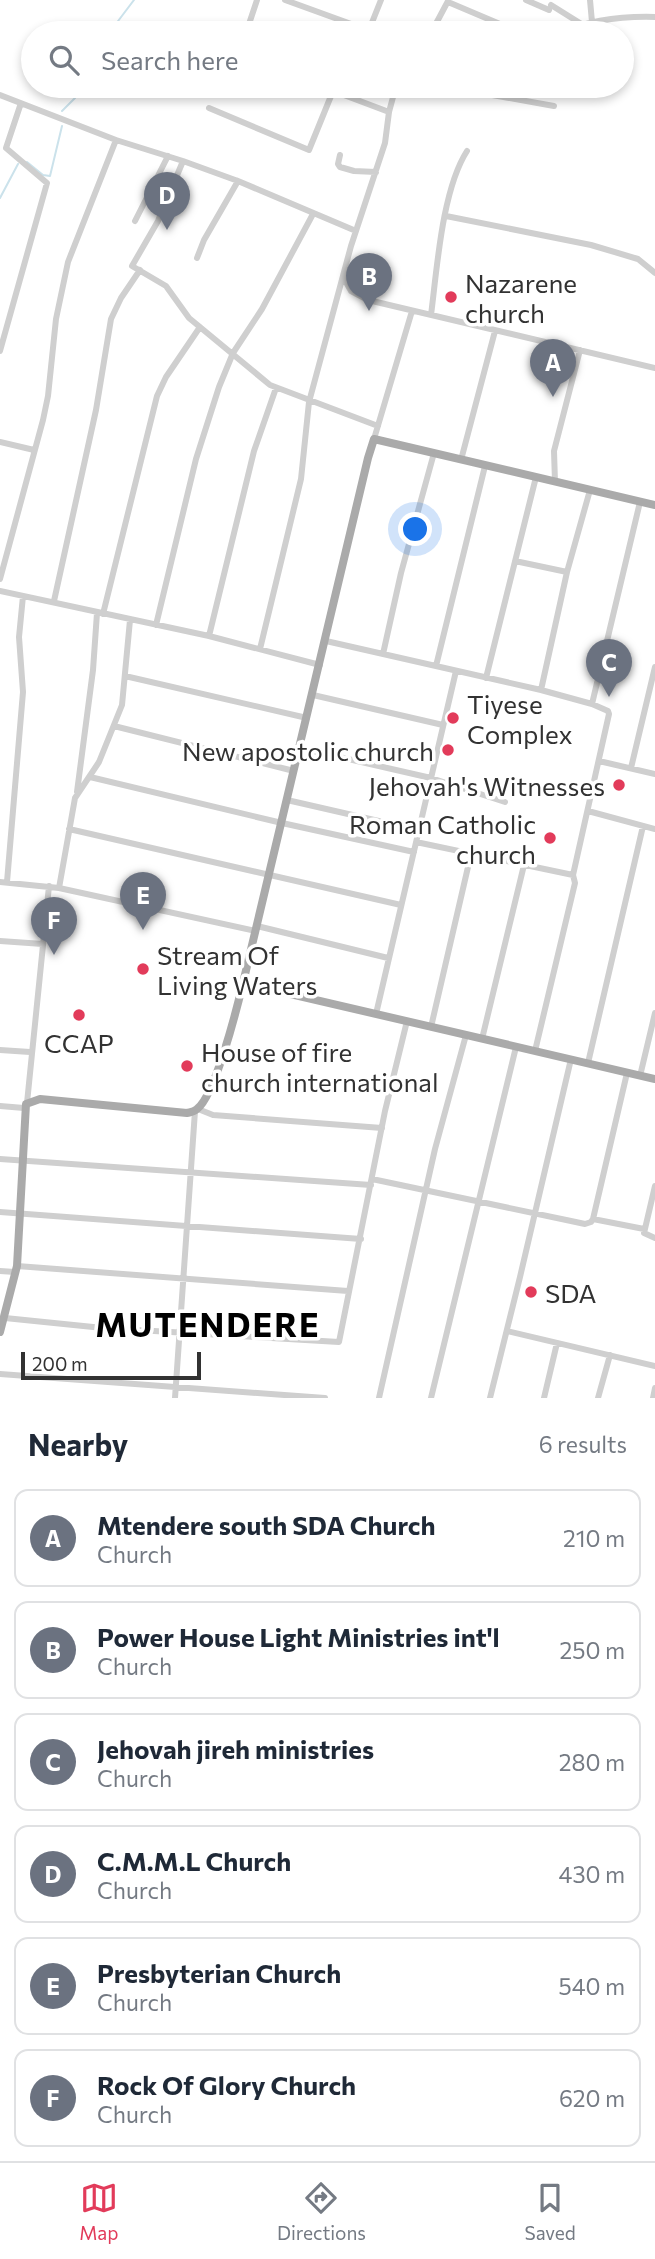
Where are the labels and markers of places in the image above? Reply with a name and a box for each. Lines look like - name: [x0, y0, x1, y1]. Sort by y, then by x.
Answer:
- pin: D: [144, 172, 190, 230]
- pin: B: [346, 253, 392, 311]
- place label: Nazarene church: [465, 267, 577, 328]
- marker: Nazarene church: [443, 289, 459, 305]
- pin: A: [530, 339, 576, 397]
- pin: C: [586, 639, 632, 697]
- place label: Tiyese Complex: [467, 688, 573, 749]
- marker: Tiyese Complex: [445, 710, 461, 726]
- place label: New apostolic church: [182, 735, 434, 766]
- marker: New apostolic church: [440, 742, 456, 758]
- place label: Jehovah's Witnesses: [368, 770, 605, 801]
- marker: Jehovah's Witnesses: [611, 777, 627, 793]
- place label: Roman Catholic church: [349, 808, 536, 869]
- marker: Roman Catholic church: [542, 830, 558, 846]
- pin: E: [120, 872, 166, 930]
- pin: F: [31, 897, 77, 955]
- place label: Stream Of Living Waters: [157, 939, 317, 1000]
- marker: Stream Of Living Waters: [135, 961, 151, 977]
- marker: CCAP: [71, 1007, 87, 1023]
- place label: CCAP: [44, 1027, 114, 1058]
- place label: House of fire church international: [201, 1036, 439, 1097]
- marker: House of fire church international: [179, 1058, 195, 1074]
- place label: SDA: [545, 1277, 597, 1308]
- marker: SDA: [523, 1284, 539, 1300]

